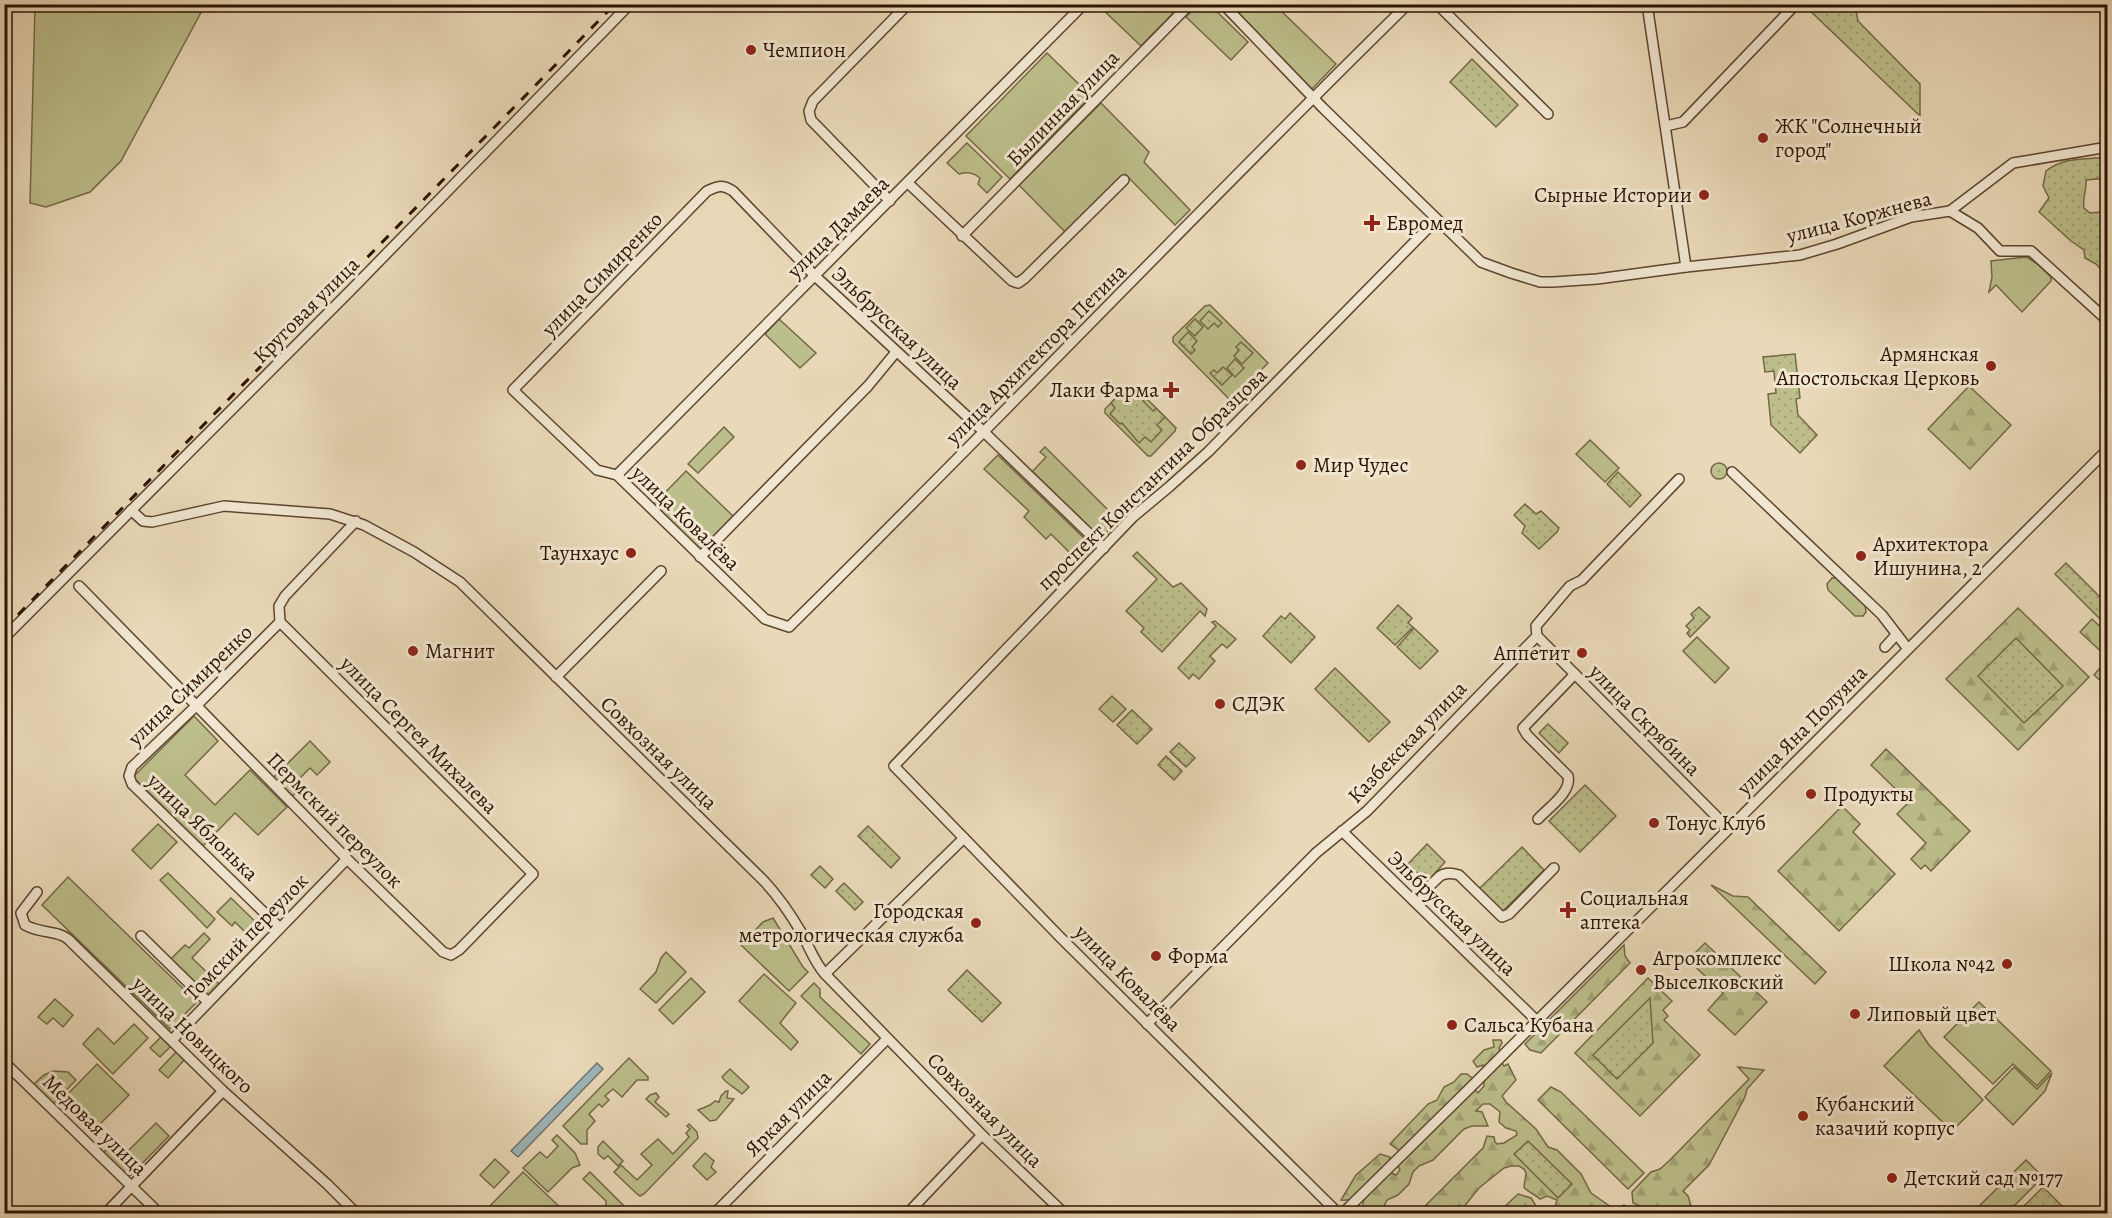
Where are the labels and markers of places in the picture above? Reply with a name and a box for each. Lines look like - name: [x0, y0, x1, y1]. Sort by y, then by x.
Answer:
- place label: Чемпион: [763, 36, 846, 64]
- marker: Чемпион: [744, 43, 758, 57]
- place label: ЖК "Солнечный город": [1775, 112, 1922, 164]
- marker: ЖК "Солнечный город": [1756, 131, 1770, 145]
- place label: Сырные Истории: [1534, 181, 1692, 209]
- marker: Сырные Истории: [1697, 188, 1711, 202]
- place label: Евромед: [1386, 209, 1463, 237]
- marker: Евромед: [1363, 214, 1381, 232]
- place label: Армянская Апостольская Церковь: [1776, 340, 1979, 392]
- marker: Армянская Апостольская Церковь: [1984, 359, 1998, 373]
- place label: Лаки Фарма: [1049, 376, 1159, 404]
- marker: Лаки Фарма: [1164, 383, 1178, 397]
- place label: Мир Чудес: [1313, 451, 1409, 479]
- marker: Мир Чудес: [1294, 458, 1308, 472]
- place label: Архитектора Ишунина, 2: [1872, 530, 1989, 582]
- place label: Таунхаус: [540, 539, 619, 567]
- marker: Таунхаус: [624, 546, 638, 560]
- marker: Архитектора Ишунина, 2: [1854, 549, 1868, 563]
- place label: Магнит: [425, 637, 495, 665]
- place label: Аппетит: [1493, 639, 1570, 667]
- marker: Магнит: [406, 644, 420, 658]
- marker: Аппетит: [1575, 646, 1589, 660]
- place label: СДЭК: [1232, 690, 1286, 718]
- marker: СДЭК: [1213, 697, 1227, 711]
- place label: Продукты: [1823, 780, 1914, 808]
- marker: Продукты: [1804, 787, 1818, 801]
- place label: Тонус Клуб: [1666, 809, 1766, 837]
- marker: Тонус Клуб: [1647, 816, 1661, 830]
- place label: Социальная аптека: [1580, 884, 1689, 936]
- place label: Городская метрологическая служба: [739, 897, 964, 949]
- marker: Социальная аптека: [1561, 903, 1575, 917]
- marker: Городская метрологическая служба: [969, 916, 983, 930]
- place label: Форма: [1168, 942, 1229, 970]
- place label: Агрокомплекс Выселковский: [1652, 944, 1784, 996]
- marker: Форма: [1149, 949, 1163, 963]
- place label: Школа №42: [1888, 950, 1995, 978]
- marker: Школа №42: [2000, 957, 2014, 971]
- marker: Агрокомплекс Выселковский: [1634, 963, 1648, 977]
- place label: Липовый цвет: [1867, 1000, 1996, 1028]
- marker: Липовый цвет: [1848, 1007, 1862, 1021]
- place label: Сальса Кубана: [1464, 1011, 1594, 1039]
- marker: Сальса Кубана: [1445, 1018, 1459, 1032]
- place label: Кубанский казачий корпус: [1815, 1090, 1955, 1142]
- marker: Кубанский казачий корпус: [1796, 1109, 1810, 1123]
- place label: Детский сад №177: [1904, 1164, 2063, 1192]
- marker: Детский сад №177: [1885, 1171, 1899, 1185]

